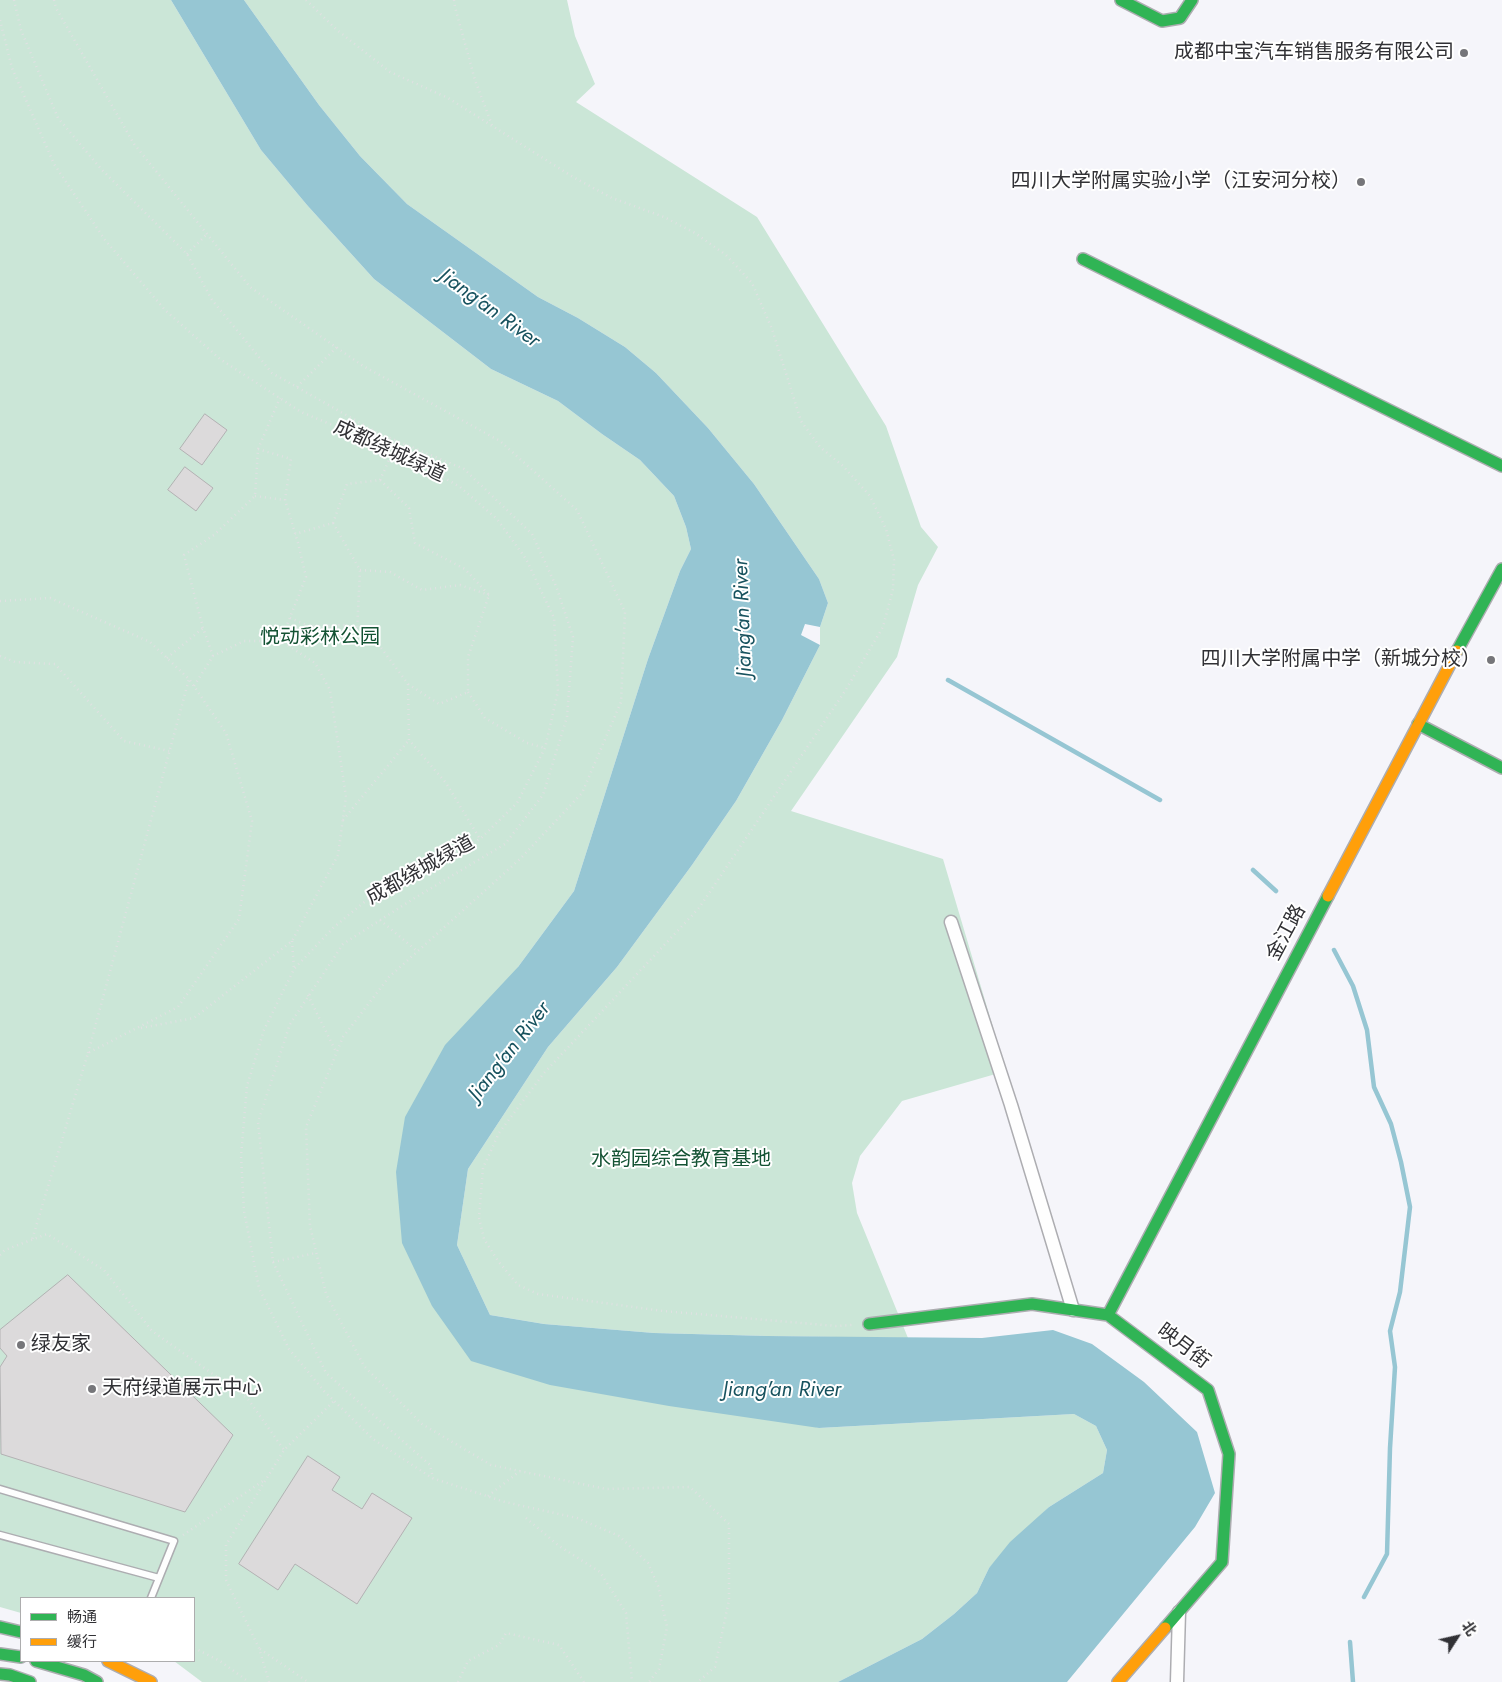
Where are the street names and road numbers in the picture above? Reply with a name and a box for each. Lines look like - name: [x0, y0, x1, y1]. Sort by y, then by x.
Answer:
- street label: 成都绕城绿道: [330, 416, 448, 488]
- street label: 成都绕城绿道: [363, 831, 479, 911]
- street label: 金江路: [1262, 901, 1312, 965]
- street label: 映月街: [1152, 1319, 1214, 1375]

